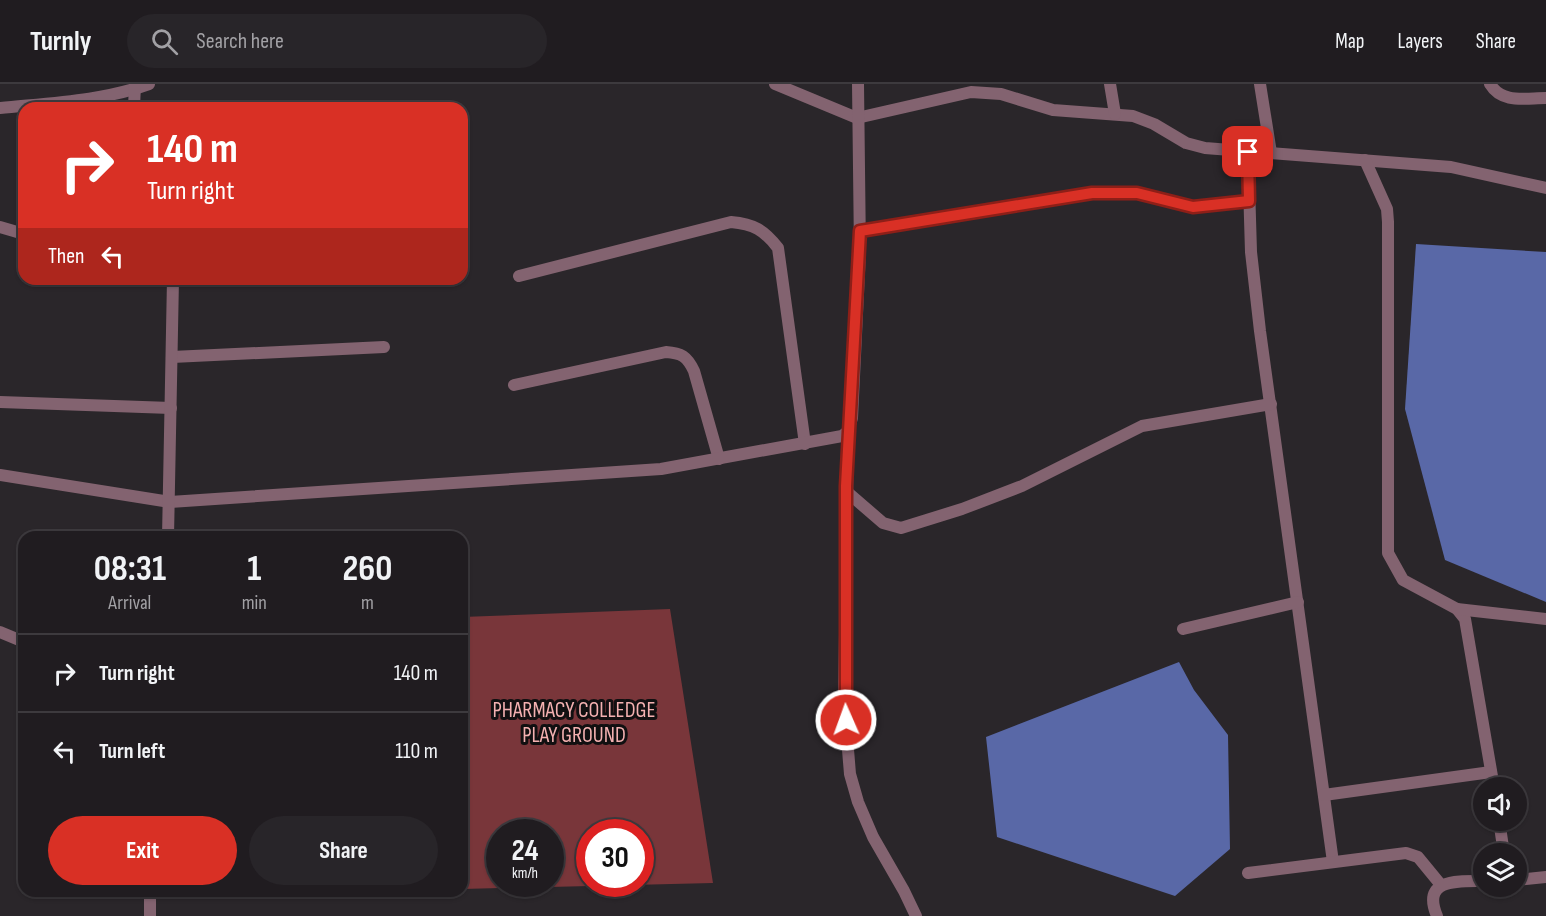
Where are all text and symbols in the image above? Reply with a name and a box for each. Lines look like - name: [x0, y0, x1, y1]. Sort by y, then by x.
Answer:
- search box: [127, 14, 547, 68]
- text: Turnly: [30, 25, 91, 58]
- icon: search: [148, 25, 181, 58]
- text: Search here: [196, 28, 284, 55]
- text: Map: [1335, 29, 1364, 54]
- text: Layers: [1397, 29, 1443, 54]
- text: Share: [1476, 29, 1516, 54]
- text: 140 m: [147, 124, 238, 175]
- icon: right: [48, 126, 126, 204]
- pin: [1222, 126, 1273, 177]
- icon: arrive: [1231, 135, 1264, 168]
- text: Turn right: [147, 175, 234, 207]
- icon: left: [96, 240, 129, 273]
- text: Then: [48, 243, 84, 270]
- text: 08:31: [94, 548, 166, 591]
- text: 1: [247, 548, 261, 591]
- text: 260: [342, 548, 392, 591]
- text: Arrival: [108, 591, 151, 615]
- text: min: [242, 591, 267, 615]
- text: m: [361, 591, 374, 615]
- icon: right: [48, 657, 81, 690]
- text: Turn right: [99, 660, 175, 687]
- text: 140 m: [394, 660, 438, 687]
- position arrow: [814, 688, 878, 752]
- park label: PHARMACY COLLEDGE PLAY GROUND: [492, 697, 656, 749]
- icon: left: [48, 735, 81, 768]
- text: Turn left: [99, 738, 165, 765]
- text: 110 m: [395, 738, 438, 765]
- map controls: [1473, 777, 1527, 897]
- button: sound: [1473, 777, 1527, 831]
- button: Exit: [48, 816, 237, 885]
- button: Share: [249, 816, 438, 885]
- speed limit sign: 30: [576, 819, 654, 897]
- text: 24: [512, 833, 538, 869]
- button: layers: [1473, 843, 1527, 897]
- text: km/h: [512, 864, 538, 883]

